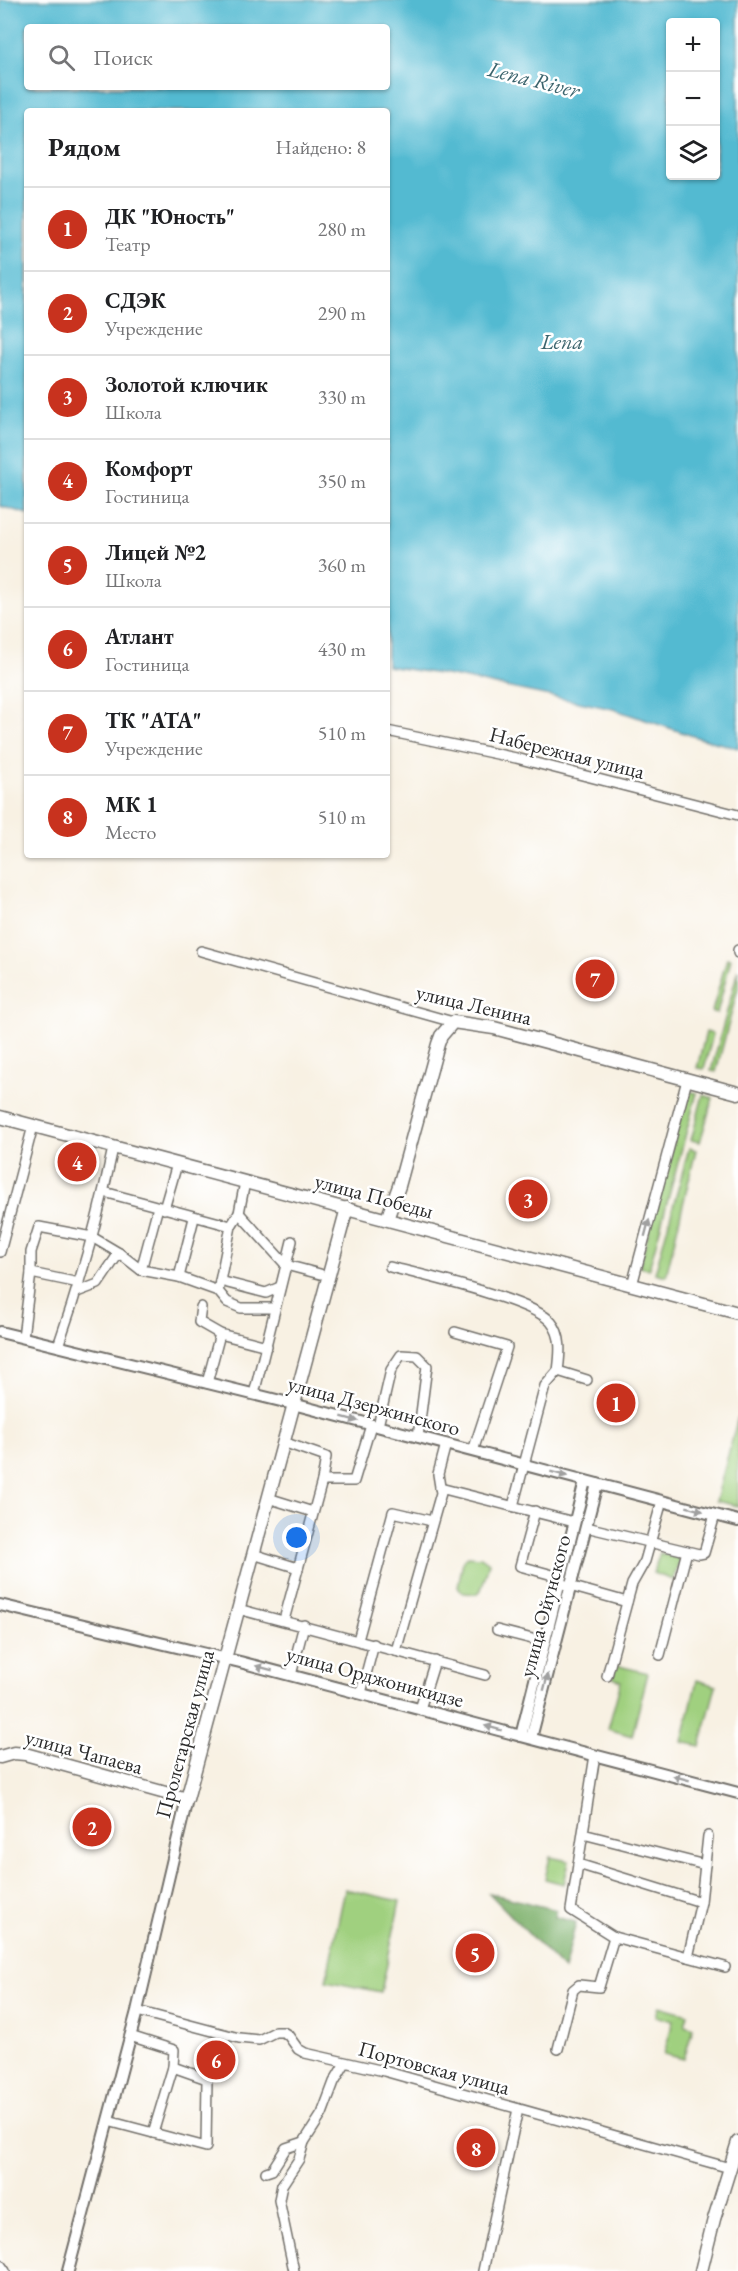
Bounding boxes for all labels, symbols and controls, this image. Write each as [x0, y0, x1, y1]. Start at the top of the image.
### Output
map controls [666, 18, 720, 180]
button: + [666, 18, 720, 72]
search box [24, 24, 390, 90]
icon: search [45, 41, 78, 74]
text: Поиск [93, 43, 153, 72]
water label: Lena River [484, 54, 584, 105]
button: − [666, 72, 720, 126]
button: layers [666, 126, 720, 180]
text: Рядом [48, 130, 121, 164]
text: Найдено: 8 [275, 134, 366, 160]
text: ДК "Юность" [105, 202, 235, 231]
text: 1 [62, 216, 73, 242]
text: 280 m [318, 216, 366, 242]
text: Театр [105, 231, 151, 257]
text: СДЭК [105, 286, 166, 315]
text: 2 [62, 300, 73, 326]
text: 290 m [318, 300, 366, 326]
text: Учреждение [105, 315, 203, 341]
water label: Lena [540, 327, 583, 356]
text: Золотой ключик [105, 370, 268, 399]
text: 3 [62, 384, 73, 410]
text: 330 m [318, 384, 366, 410]
text: Школа [105, 399, 162, 425]
text: Комфорт [105, 454, 192, 483]
text: 4 [62, 468, 73, 494]
text: 350 m [318, 468, 366, 494]
text: Гостиница [105, 483, 190, 509]
text: Лицей №2 [105, 538, 206, 567]
text: 5 [62, 552, 73, 578]
text: 360 m [318, 552, 366, 578]
text: Школа [105, 567, 162, 593]
text: Атлант [105, 622, 174, 651]
text: 6 [62, 636, 73, 662]
text: 430 m [318, 636, 366, 662]
text: Гостиница [105, 651, 190, 677]
text: ТК "АТА" [105, 706, 202, 735]
text: 7 [62, 720, 73, 746]
text: 510 m [318, 720, 366, 746]
street label: Набережная улица [487, 720, 648, 785]
text: Учреждение [105, 735, 203, 761]
text: МК 1 [105, 790, 158, 819]
text: 8 [62, 804, 73, 830]
text: 510 m [318, 804, 366, 830]
text: Место [105, 819, 156, 845]
pin: 7 [576, 956, 614, 1002]
street label: улица Ленина [414, 978, 535, 1031]
pin: 4 [58, 1140, 97, 1184]
street label: улица Победы [312, 1167, 436, 1224]
pin: 3 [508, 1176, 548, 1222]
one-way arrow [643, 1219, 652, 1237]
street label: улица Дзержинского [285, 1370, 463, 1442]
pin: 1 [596, 1380, 636, 1426]
one-way arrow [341, 1415, 359, 1424]
one-way arrow [550, 1470, 568, 1479]
one-way arrow [686, 1505, 704, 1515]
your location [282, 1523, 311, 1552]
street label: улица Ойунского [513, 1532, 577, 1680]
street label: улица Орджоникидзе [283, 1640, 467, 1713]
street label: Пролетарская улица [149, 1646, 220, 1821]
one-way arrow [255, 1663, 273, 1672]
one-way arrow [541, 1673, 551, 1691]
street label: улица Чапаева [23, 1723, 146, 1780]
one-way arrow [484, 1723, 502, 1733]
one-way arrow [672, 1773, 690, 1782]
pin: 2 [72, 1804, 112, 1850]
pin: 5 [456, 1930, 494, 1976]
street label: Портовская улица [356, 2034, 513, 2101]
pin: 6 [196, 2038, 236, 2082]
pin: 8 [456, 2126, 496, 2170]

